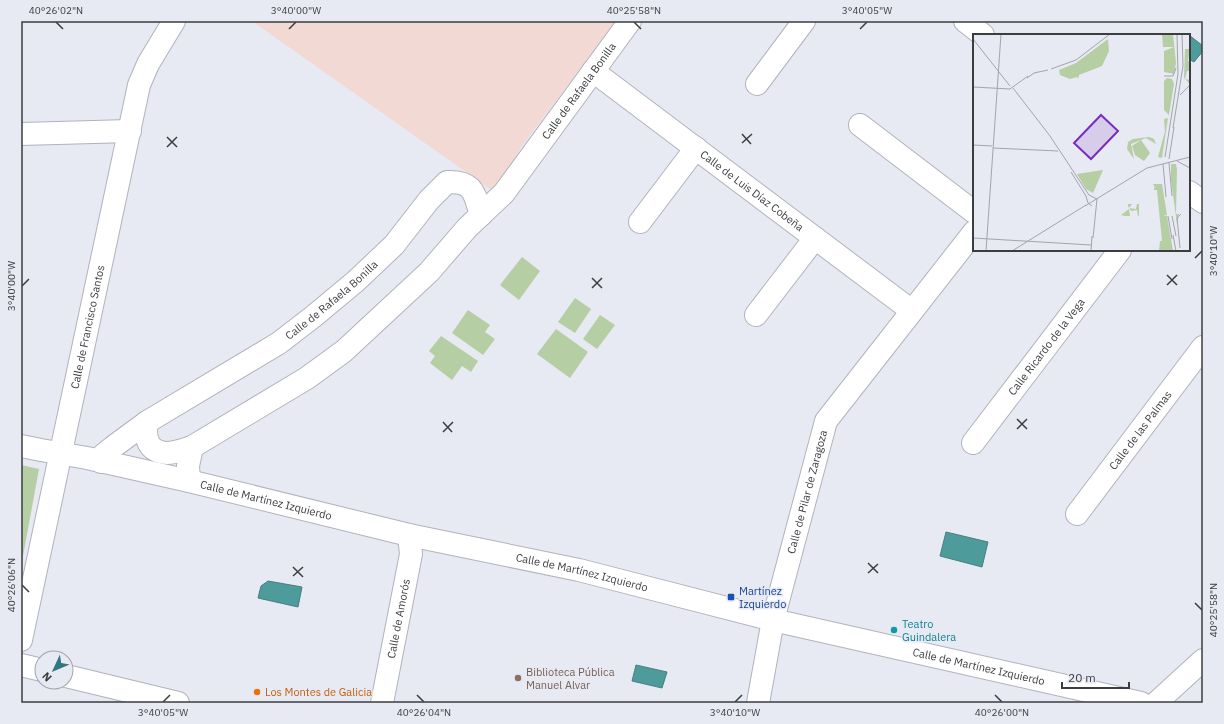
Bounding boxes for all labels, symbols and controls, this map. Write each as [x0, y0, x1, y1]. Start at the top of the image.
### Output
text: 40°26'02"N [29, 4, 83, 17]
text: 3°40'00"W [271, 4, 321, 17]
text: 40°25'58"N [607, 4, 661, 17]
text: 3°40'05"W [842, 4, 892, 17]
inset map [973, 34, 1190, 251]
street label: Calle de Rafaela Bonilla [539, 40, 619, 142]
street label: Calle de Luis Díaz Cobeña [697, 147, 807, 234]
text: 3°40'10"W [1207, 226, 1220, 276]
street label: Calle de Rafaela Bonilla [282, 257, 381, 343]
text: 3°40'00"W [5, 261, 18, 311]
street label: Calle de Francisco Santos [68, 264, 108, 390]
street label: Calle Ricardo de la Vega [1005, 295, 1088, 398]
street label: Calle de las Palmas [1106, 388, 1175, 473]
street label: Calle de Pilar de Zaragoza [784, 428, 830, 555]
street label: Calle de Martínez Izquierdo [199, 477, 333, 523]
street label: Calle de Martínez Izquierdo [515, 550, 649, 594]
text: 40°26'06"N [5, 558, 18, 612]
street label: Calle de Amorós [384, 578, 413, 660]
text: 40°25'58"N [1207, 583, 1220, 637]
place label: Martínez Izquierdo [739, 584, 786, 611]
marker: Martínez Izquierdo [726, 592, 736, 602]
place label: Teatro Guindalera [902, 617, 956, 644]
marker: Teatro Guindalera [889, 625, 899, 635]
street label: Calle de Martínez Izquierdo [911, 645, 1046, 688]
north arrow [34, 650, 74, 690]
scale bar [1062, 664, 1129, 690]
place label: Biblioteca Pública Manuel Alvar [526, 665, 615, 692]
text: N [39, 669, 55, 685]
text: 20 m [1068, 670, 1096, 685]
marker: Biblioteca Pública Manuel Alvar [513, 673, 523, 683]
place label: Los Montes de Galicia [265, 685, 372, 699]
marker: Los Montes de Galicia [252, 687, 262, 697]
text: 3°40'05"W [138, 706, 188, 719]
text: 40°26'04"N [397, 706, 451, 719]
text: 3°40'10"W [710, 706, 760, 719]
text: 40°26'00"N [975, 706, 1029, 719]

